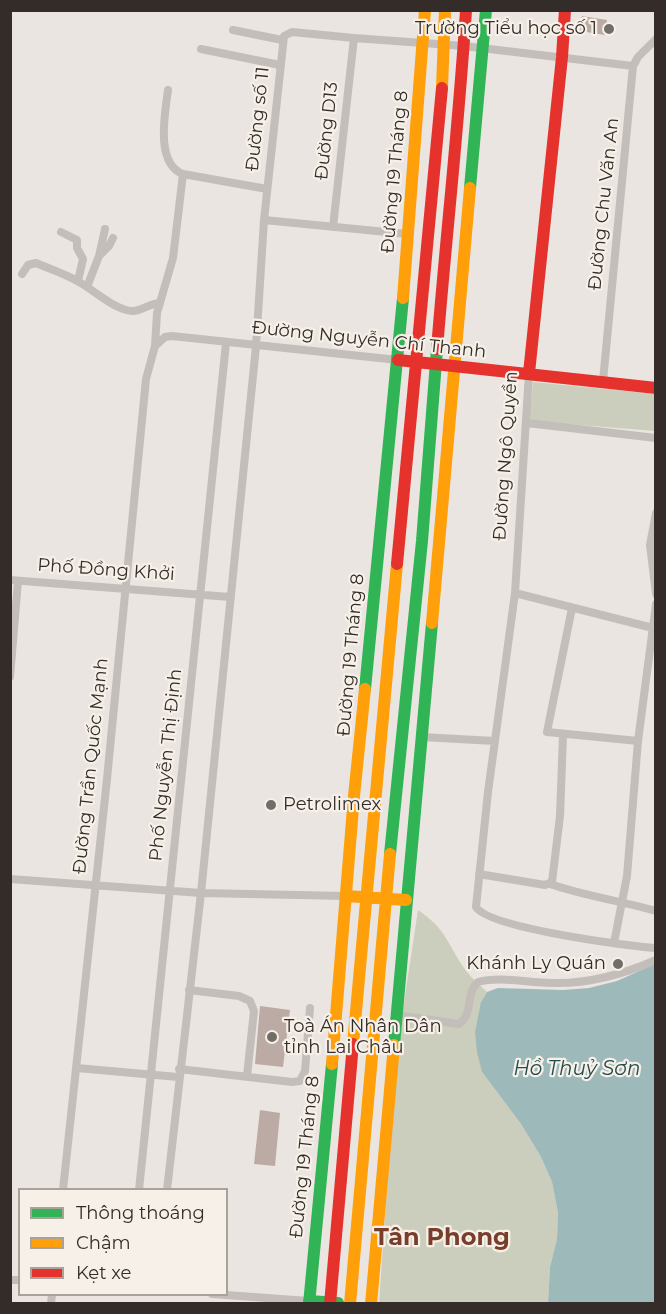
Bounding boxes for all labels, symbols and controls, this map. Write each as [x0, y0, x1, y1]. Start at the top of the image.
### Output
place label: Trường Tiểu học số 1 [415, 18, 597, 40]
marker: Trường Tiểu học số 1 [602, 22, 616, 36]
street label: Đường số 11 [242, 66, 274, 172]
street label: Đường D13 [311, 81, 343, 181]
street label: Đường 19 Tháng 8 [377, 90, 413, 254]
street label: Đường Chu Văn An [584, 117, 624, 291]
street label: Đường Nguyễn Chí Thanh [251, 317, 487, 363]
street label: Đường Ngô Quyền [489, 370, 523, 542]
street label: Phố Đồng Khởi [37, 554, 175, 586]
street label: Đường 19 Tháng 8 [333, 573, 369, 737]
street label: Đường Trần Quốc Mạnh [69, 657, 113, 875]
street label: Phố Nguyễn Thị Định [145, 668, 187, 862]
place label: Petrolimex [283, 794, 381, 816]
marker: Petrolimex [264, 798, 278, 812]
place label: Khánh Ly Quán [466, 953, 606, 975]
marker: Khánh Ly Quán [611, 957, 625, 971]
place label: Toà Án Nhân Dân tỉnh Lai Châu [284, 1016, 442, 1058]
marker: Toà Án Nhân Dân tỉnh Lai Châu [265, 1030, 279, 1044]
water label: Hồ Thuỷ Sơn [514, 1057, 640, 1081]
street label: Đường 19 Tháng 8 [286, 1075, 324, 1239]
legend [18, 1188, 228, 1296]
text: Thông thoáng [76, 1202, 205, 1224]
district label: Tân Phong [374, 1224, 510, 1252]
text: Chậm [76, 1232, 131, 1254]
text: Kẹt xe [76, 1262, 131, 1284]

